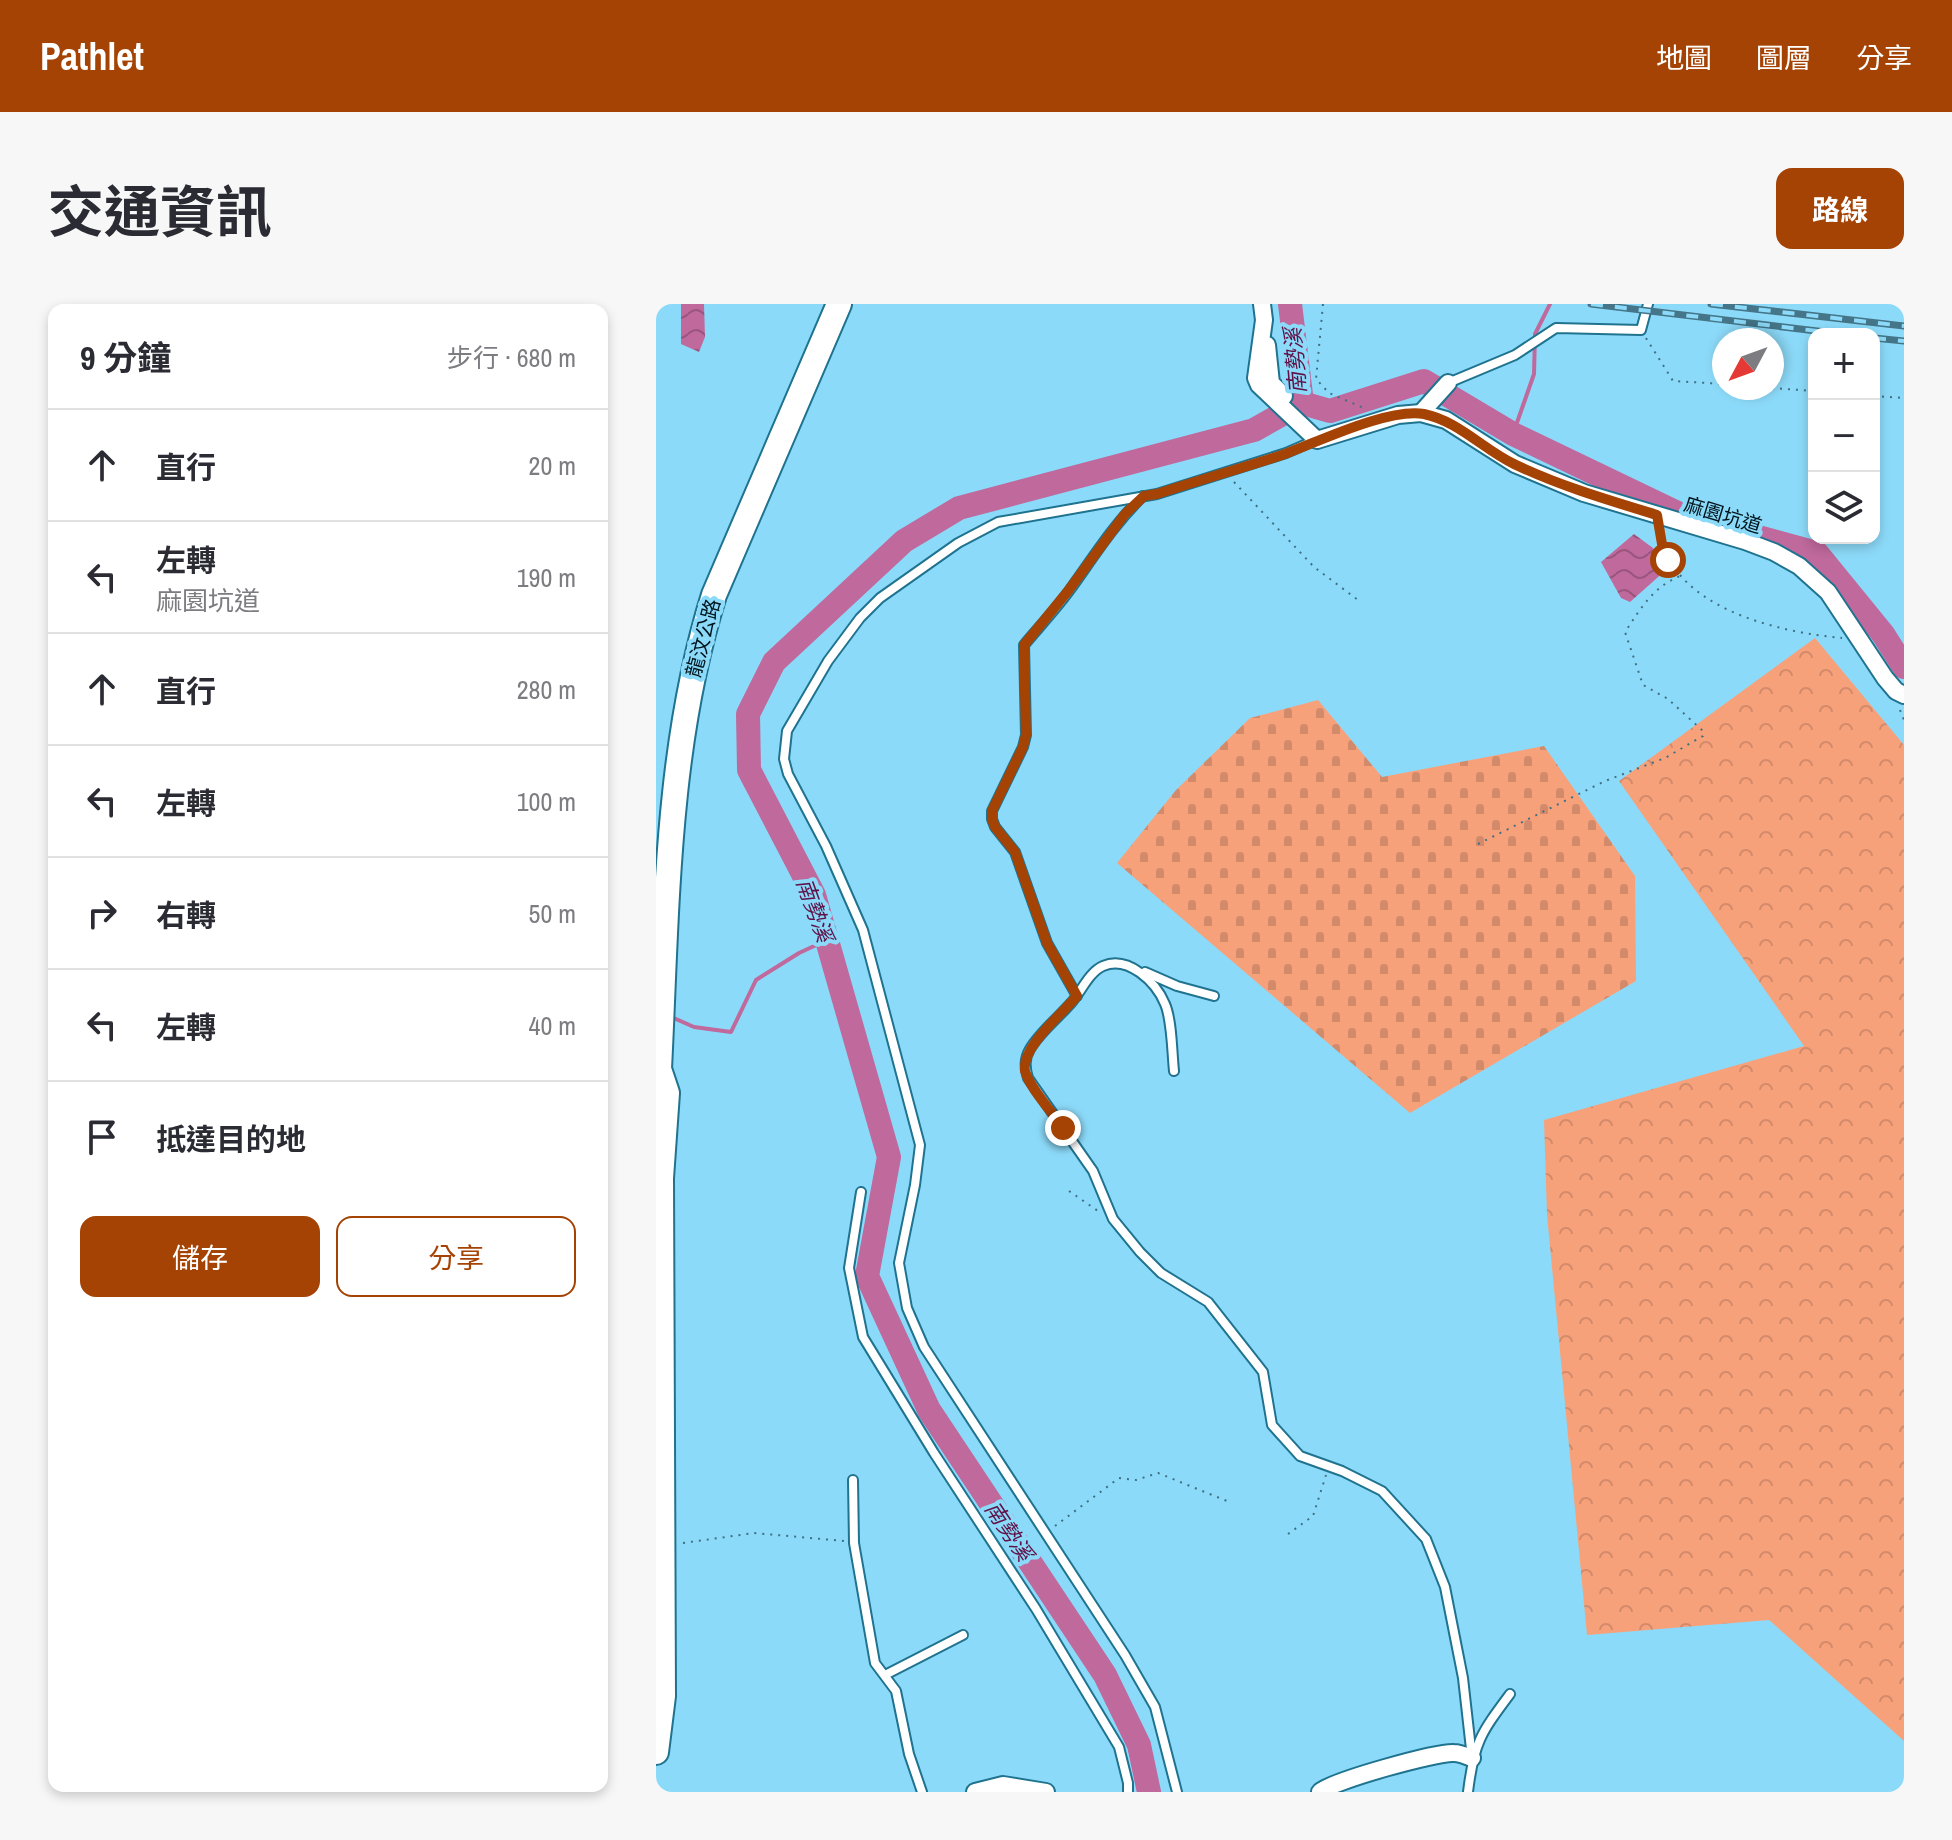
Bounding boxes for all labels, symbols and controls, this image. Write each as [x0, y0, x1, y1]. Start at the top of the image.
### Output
text: Pathlet [40, 31, 144, 82]
text: 地圖 [1656, 39, 1712, 77]
text: 圖層 [1756, 39, 1812, 77]
text: 分享 [1856, 39, 1912, 77]
button: 路線 [1776, 168, 1904, 249]
text: 交通資訊 [48, 174, 272, 249]
water label: 南勢溪 [1277, 324, 1313, 395]
north arrow [1712, 328, 1784, 400]
map controls [1808, 328, 1880, 544]
button: + [1808, 328, 1880, 400]
text: 9 分鐘 [80, 335, 171, 381]
text: 步行 · 680 m [447, 340, 576, 375]
button: − [1808, 400, 1880, 472]
icon: ahead [80, 443, 124, 487]
text: 直行 [156, 447, 216, 487]
text: 20 m [529, 448, 576, 483]
button: layers [1808, 472, 1880, 544]
street label: 麻園坑道 [1681, 490, 1765, 539]
text: 左轉 [156, 540, 216, 580]
route start [1650, 542, 1686, 578]
icon: left [80, 555, 124, 599]
text: 190 m [517, 560, 576, 595]
text: 麻園坑道 [156, 583, 260, 618]
street label: 龍汶公路 [679, 596, 726, 680]
icon: ahead [80, 667, 124, 711]
text: 直行 [156, 671, 216, 711]
text: 280 m [517, 672, 576, 707]
icon: left [80, 779, 124, 823]
text: 左轉 [156, 783, 216, 823]
text: 100 m [517, 784, 576, 819]
water label: 南勢溪 [790, 874, 841, 949]
icon: right [80, 891, 124, 935]
text: 右轉 [156, 895, 216, 935]
text: 50 m [529, 896, 576, 931]
icon: left [80, 1003, 124, 1047]
text: 左轉 [156, 1007, 216, 1047]
text: 40 m [529, 1008, 576, 1043]
route end [1045, 1110, 1081, 1146]
icon: arrive [80, 1115, 124, 1159]
text: 抵達目的地 [156, 1119, 306, 1159]
button: 儲存 [80, 1216, 320, 1297]
button: 分享 [336, 1216, 576, 1297]
water label: 南勢溪 [978, 1495, 1042, 1569]

